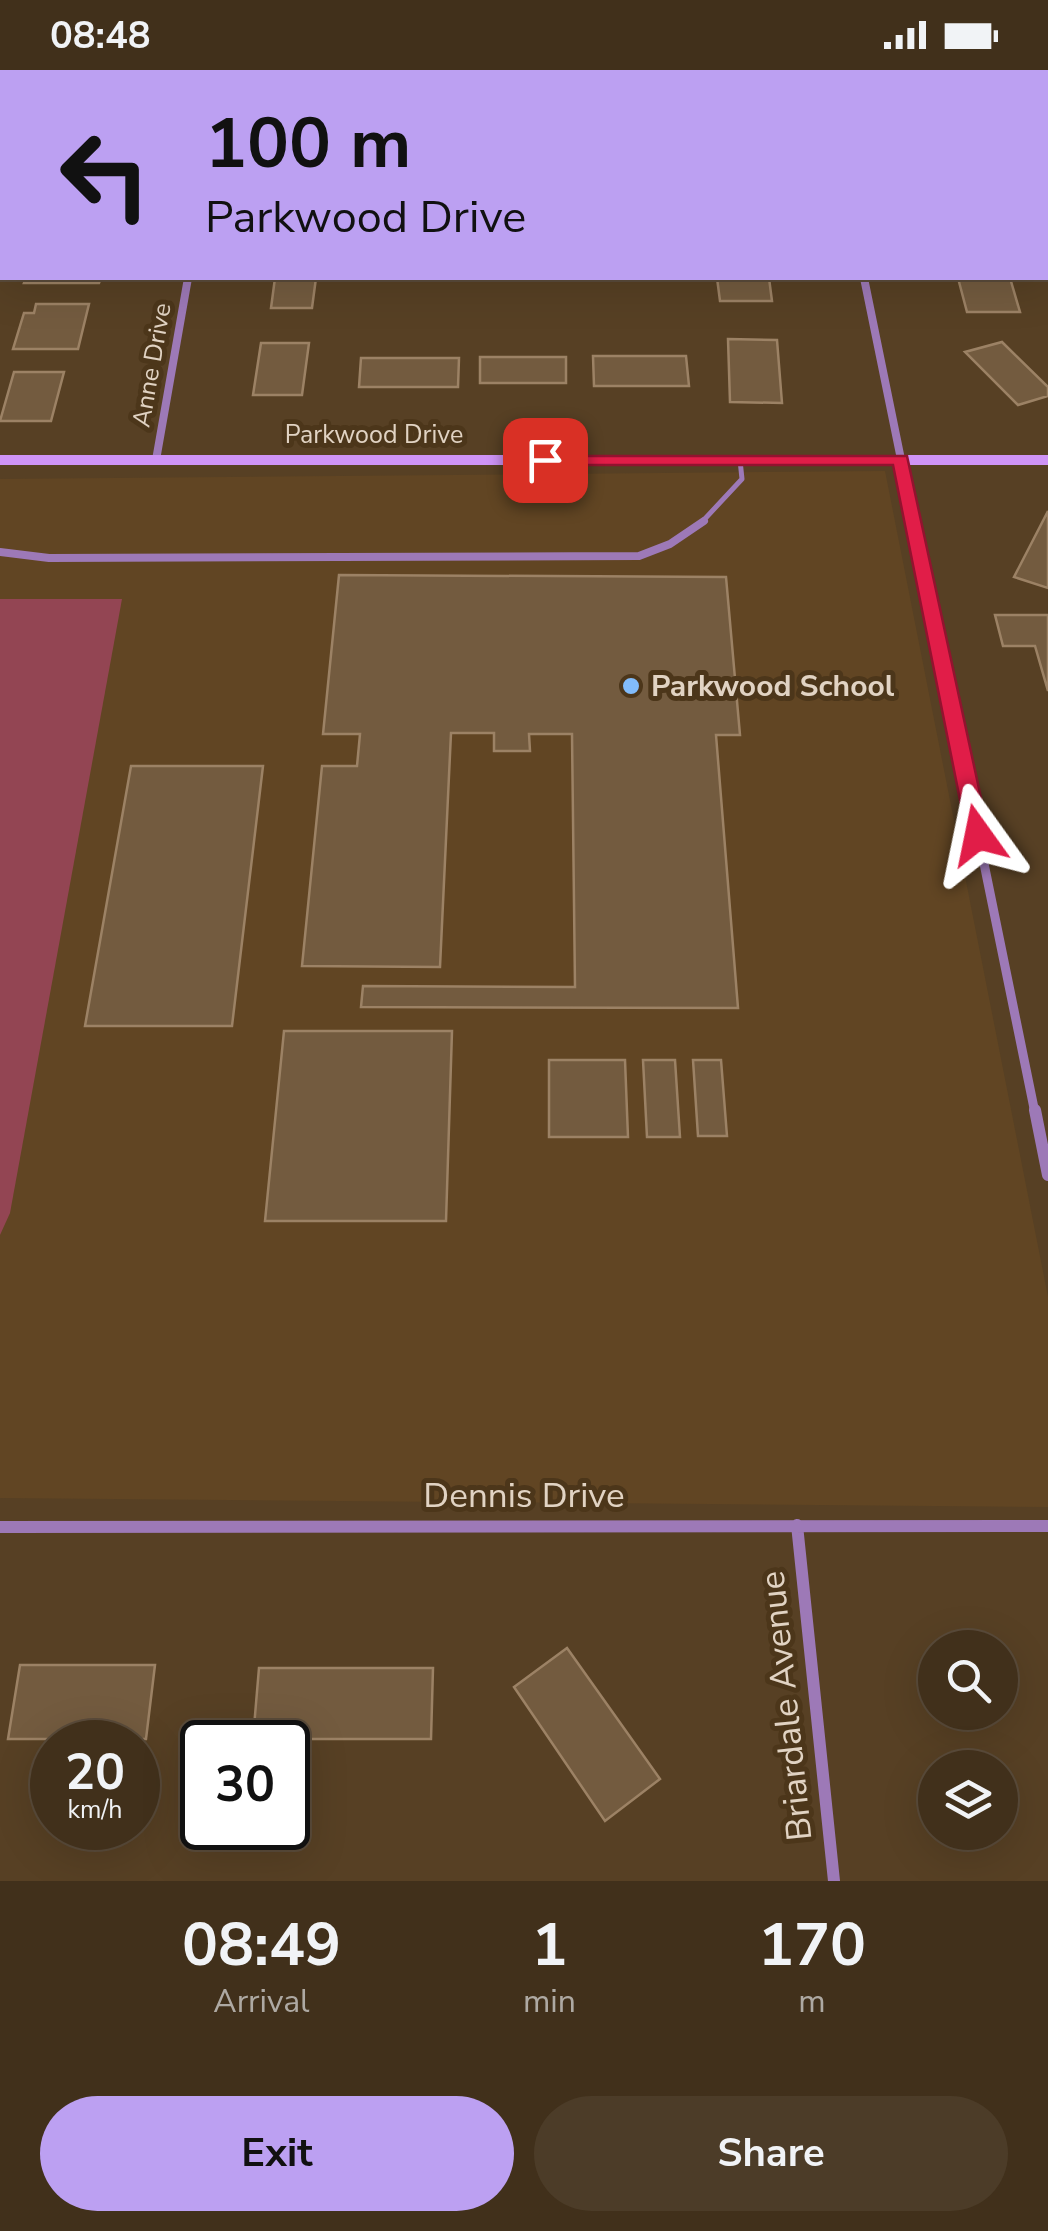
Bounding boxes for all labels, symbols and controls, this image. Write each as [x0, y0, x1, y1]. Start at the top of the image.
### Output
text: 08:48 [50, 10, 151, 61]
text: 100 m [205, 96, 411, 192]
icon: left [40, 110, 170, 240]
text: Parkwood Drive [205, 187, 526, 248]
street label: Anne Drive [124, 300, 180, 430]
street label: Parkwood Drive [285, 418, 463, 452]
pin [503, 418, 588, 503]
icon: arrive [518, 433, 573, 488]
place label: Parkwood School [651, 666, 895, 707]
marker: Parkwood School [620, 675, 642, 697]
position arrow [926, 783, 1030, 887]
street label: Dennis Drive [423, 1472, 625, 1519]
street label: Briardale Avenue [748, 1569, 824, 1843]
map controls [918, 1630, 1018, 1850]
button: search [918, 1630, 1018, 1730]
speed limit sign: 30 [180, 1720, 310, 1850]
text: 20 [65, 1738, 125, 1807]
button: layers [918, 1750, 1018, 1850]
text: km/h [67, 1793, 123, 1827]
text: 08:49 [182, 1904, 341, 1986]
text: 1 [531, 1904, 567, 1986]
text: 170 [758, 1904, 866, 1986]
text: Arrival [213, 1980, 310, 2023]
text: min [523, 1980, 576, 2023]
text: m [798, 1980, 826, 2023]
button: Exit [40, 2096, 514, 2211]
button: Share [534, 2096, 1008, 2211]

